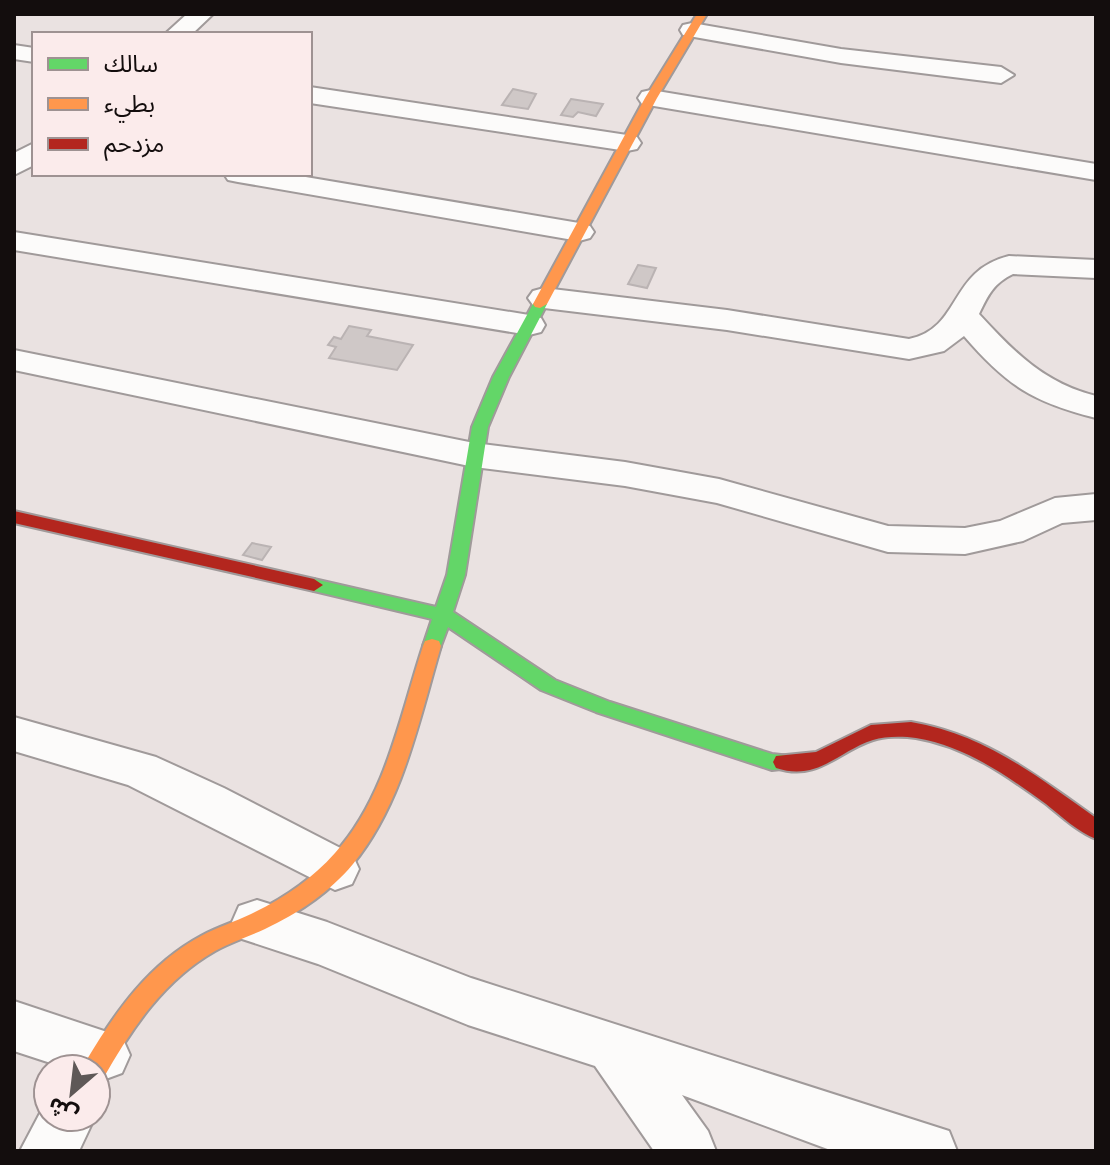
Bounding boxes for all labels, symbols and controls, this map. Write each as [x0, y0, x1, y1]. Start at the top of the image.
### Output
legend [32, 32, 312, 176]
text: سالك [104, 47, 158, 83]
text: بطيء [104, 87, 155, 123]
text: مزدحم [104, 127, 164, 163]
north arrow [32, 1053, 112, 1133]
text: ش [42, 1088, 84, 1131]

